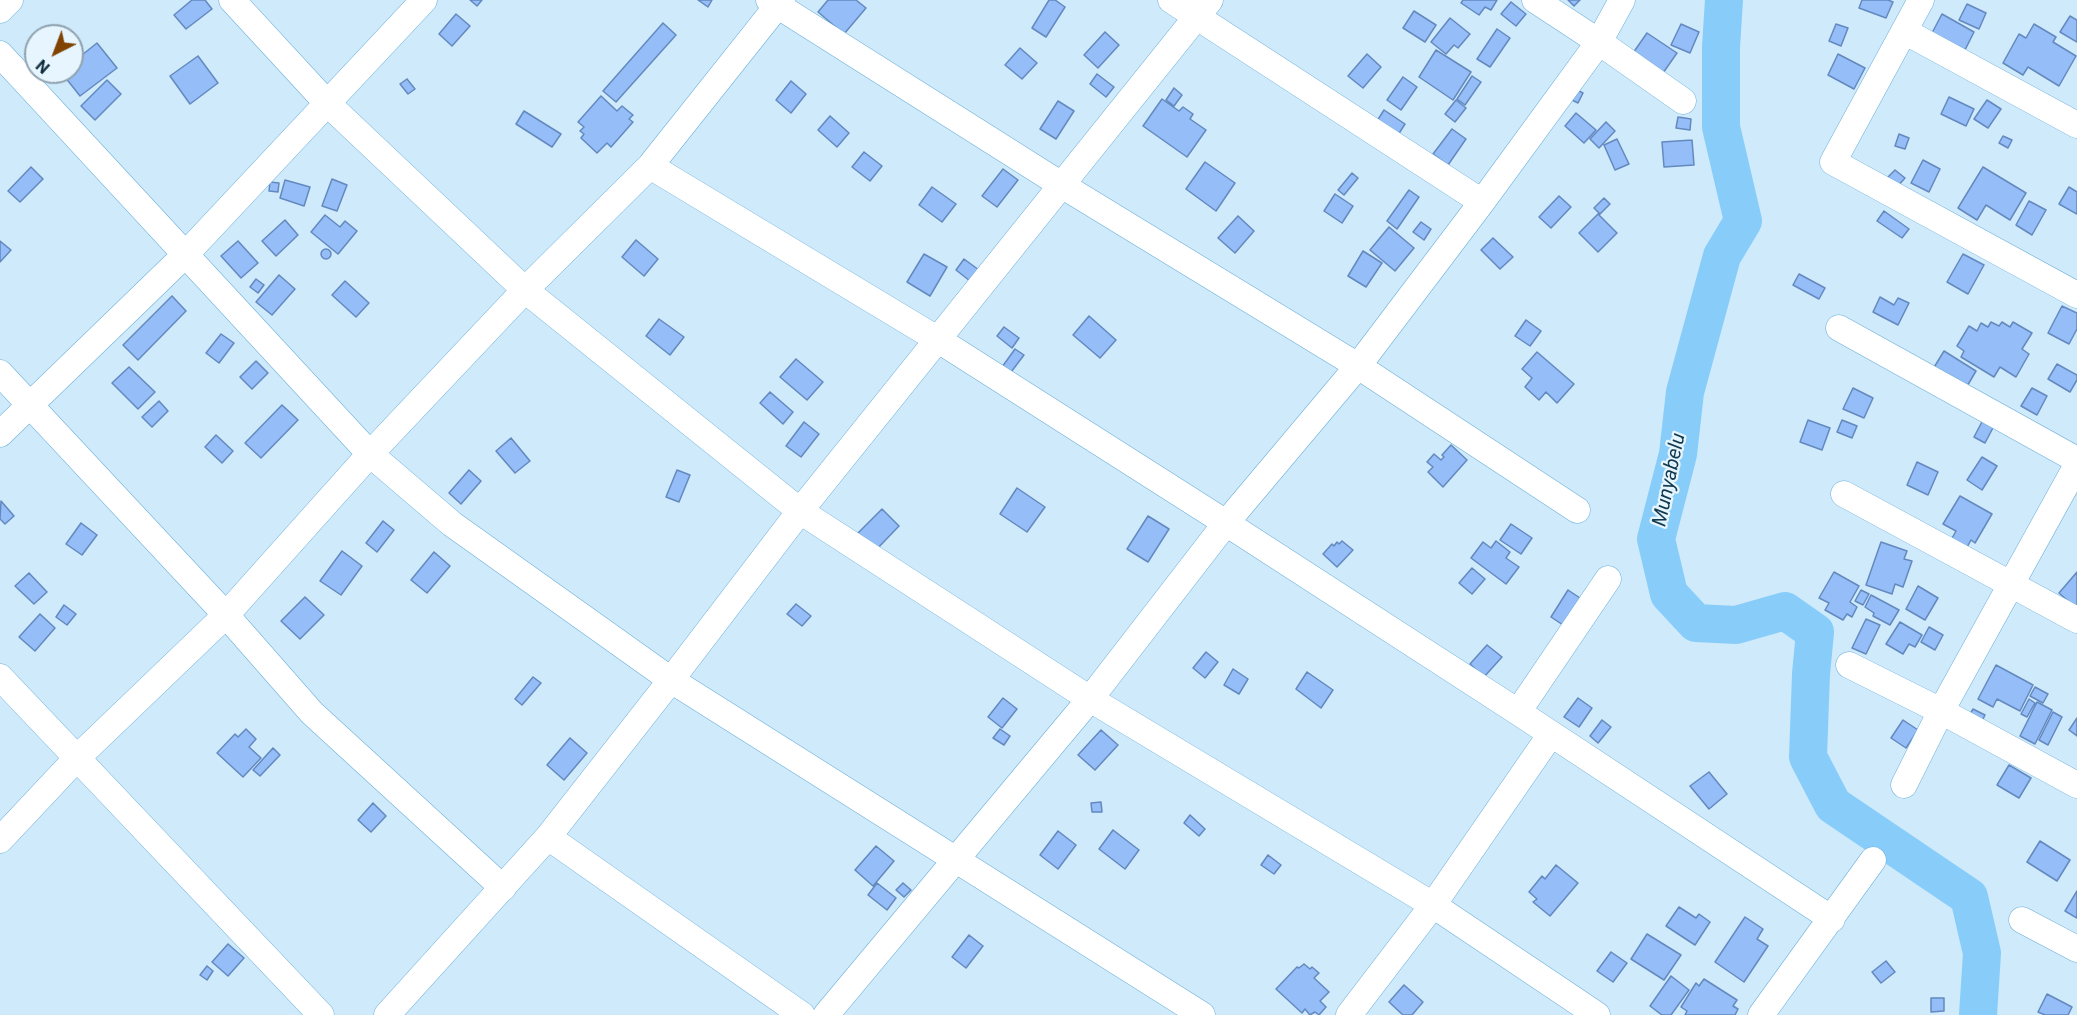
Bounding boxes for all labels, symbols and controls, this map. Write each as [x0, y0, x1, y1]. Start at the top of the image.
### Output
north arrow [24, 24, 84, 84]
text: N [32, 55, 54, 77]
water label: Munyabelu [1648, 431, 1692, 529]

